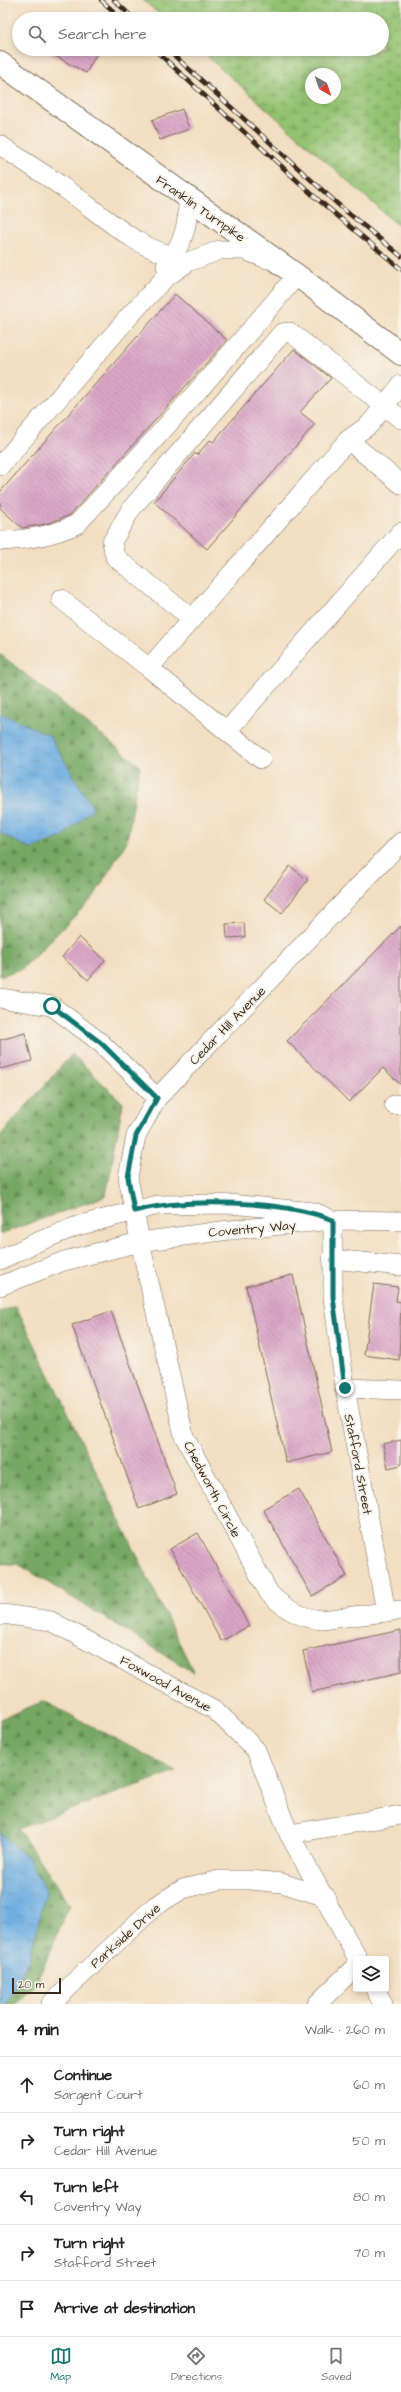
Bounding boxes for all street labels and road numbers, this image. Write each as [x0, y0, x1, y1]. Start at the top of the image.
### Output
street label: Franklin Turnpike [152, 171, 249, 246]
street label: Cedar Hill Avenue [185, 982, 270, 1069]
street label: Coventry Way [208, 1216, 297, 1243]
street label: Stafford Street [339, 1412, 377, 1517]
street label: Chedworth Circle [179, 1438, 245, 1541]
street label: Foxwood Avenue [117, 1651, 214, 1716]
street label: Parkside Drive [87, 1899, 165, 1972]

